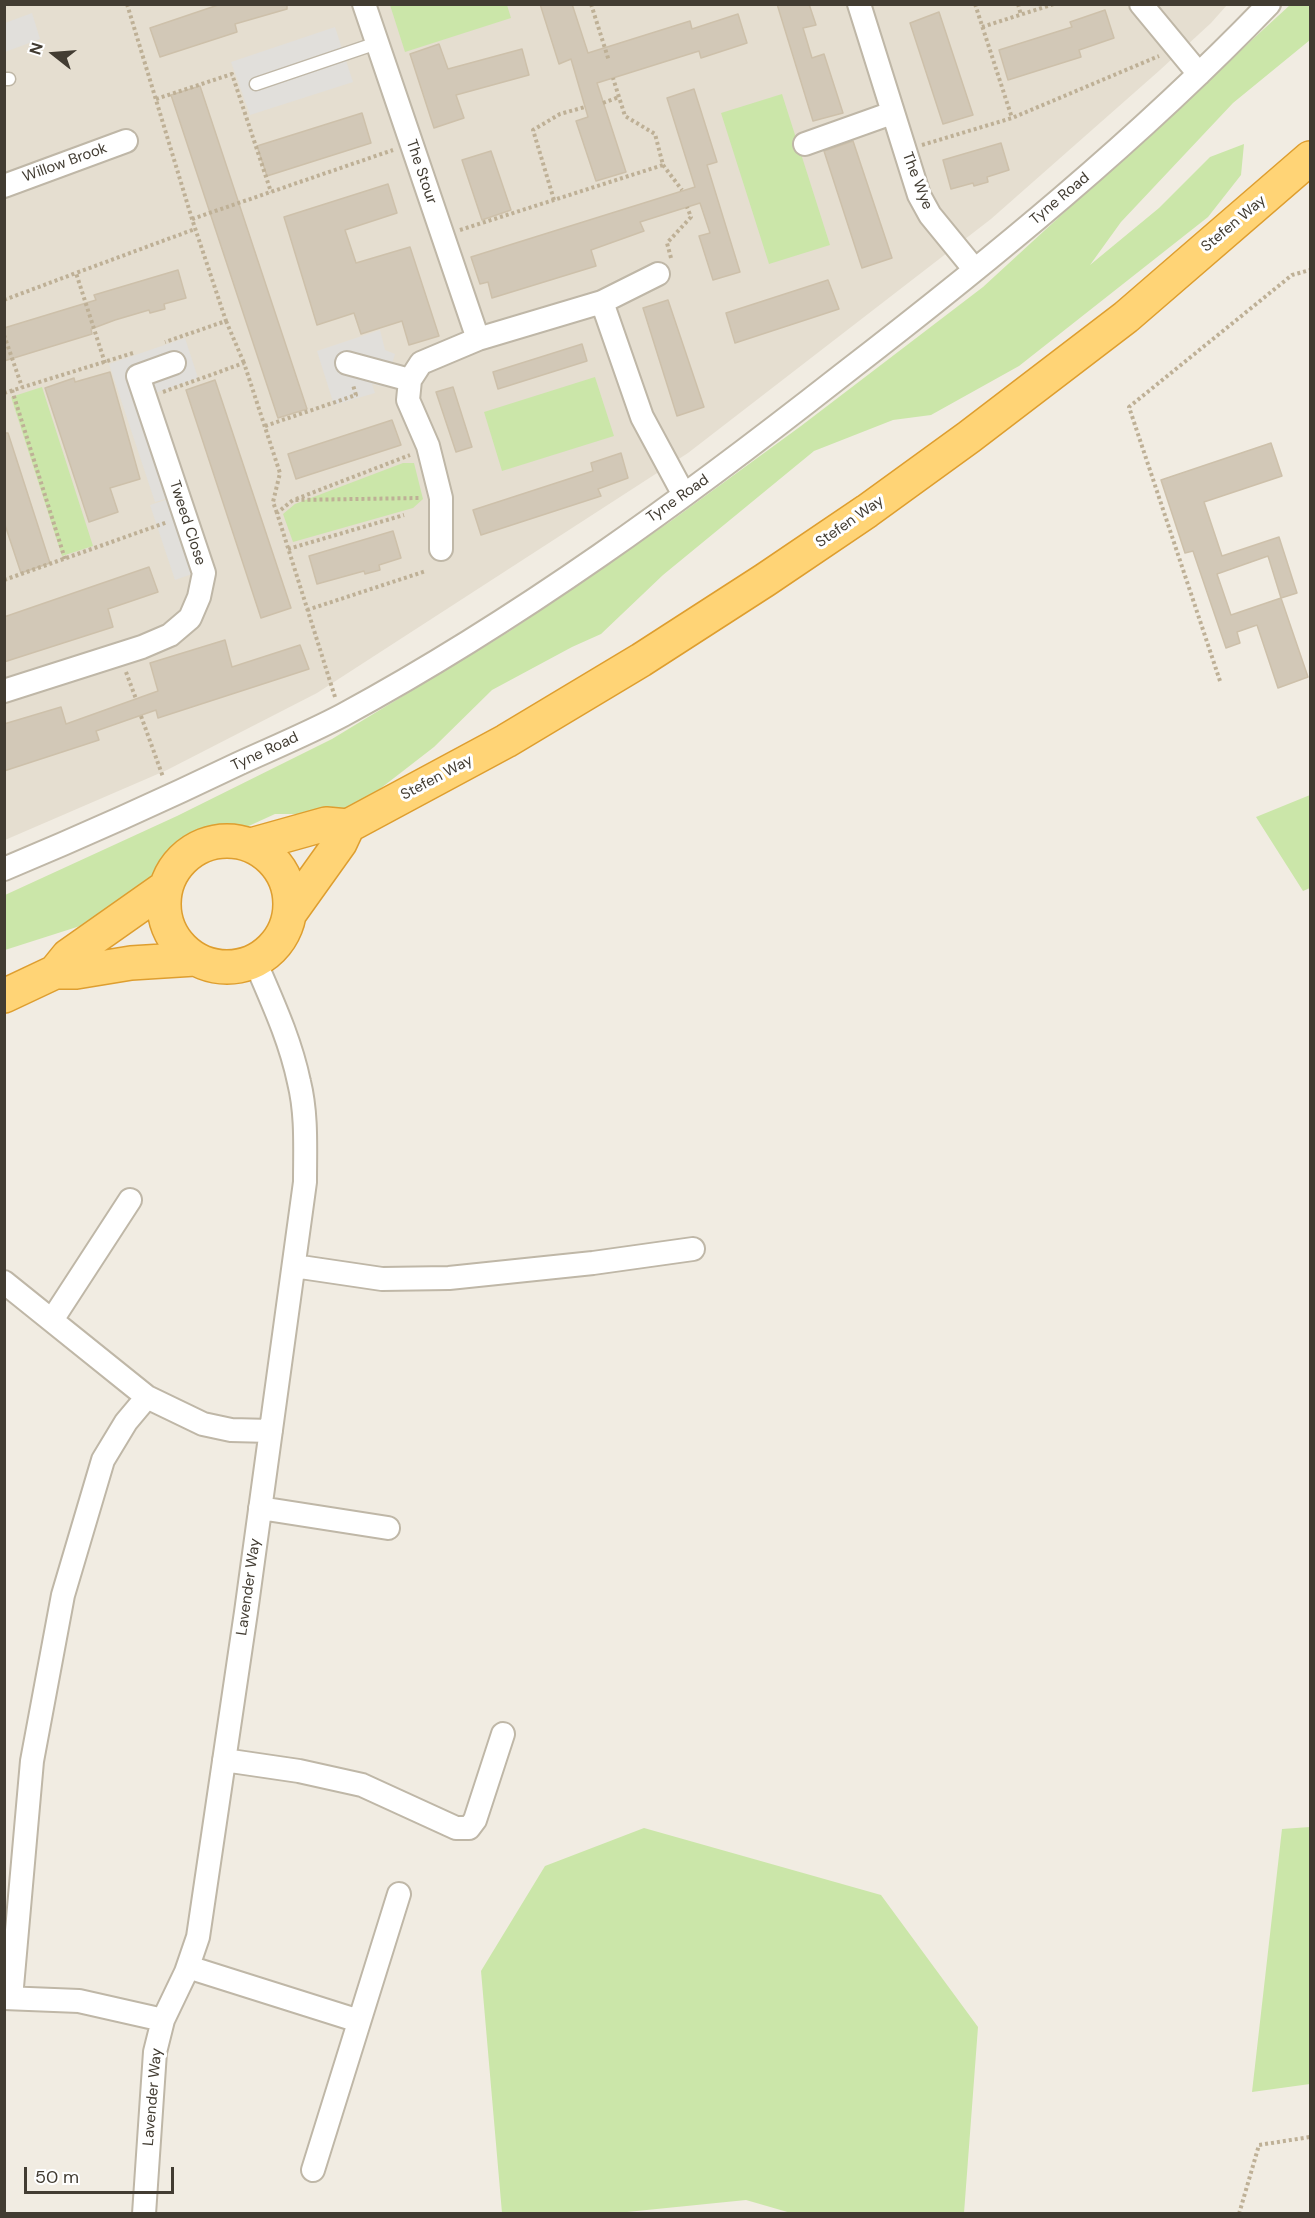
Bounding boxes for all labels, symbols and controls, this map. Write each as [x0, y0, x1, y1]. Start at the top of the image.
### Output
north arrow [24, 24, 84, 84]
text: N [25, 40, 48, 57]
street label: The Stour [402, 137, 440, 207]
street label: Willow Brook [20, 139, 110, 187]
street label: The Wye [898, 150, 936, 212]
street label: Tyne Road [1027, 169, 1093, 229]
street label: Stefen Way [1198, 192, 1270, 256]
street label: Tyne Road [643, 471, 713, 527]
street label: Tweed Close [165, 478, 209, 568]
street label: Stefen Way [813, 492, 887, 552]
street label: Tyne Road [229, 729, 301, 775]
street label: Stefen Way [398, 752, 476, 804]
street label: Lavender Way [233, 1537, 265, 1637]
street label: Lavender Way [140, 2047, 166, 2147]
scale bar [27, 2155, 177, 2193]
text: 50 m [35, 2165, 79, 2189]

